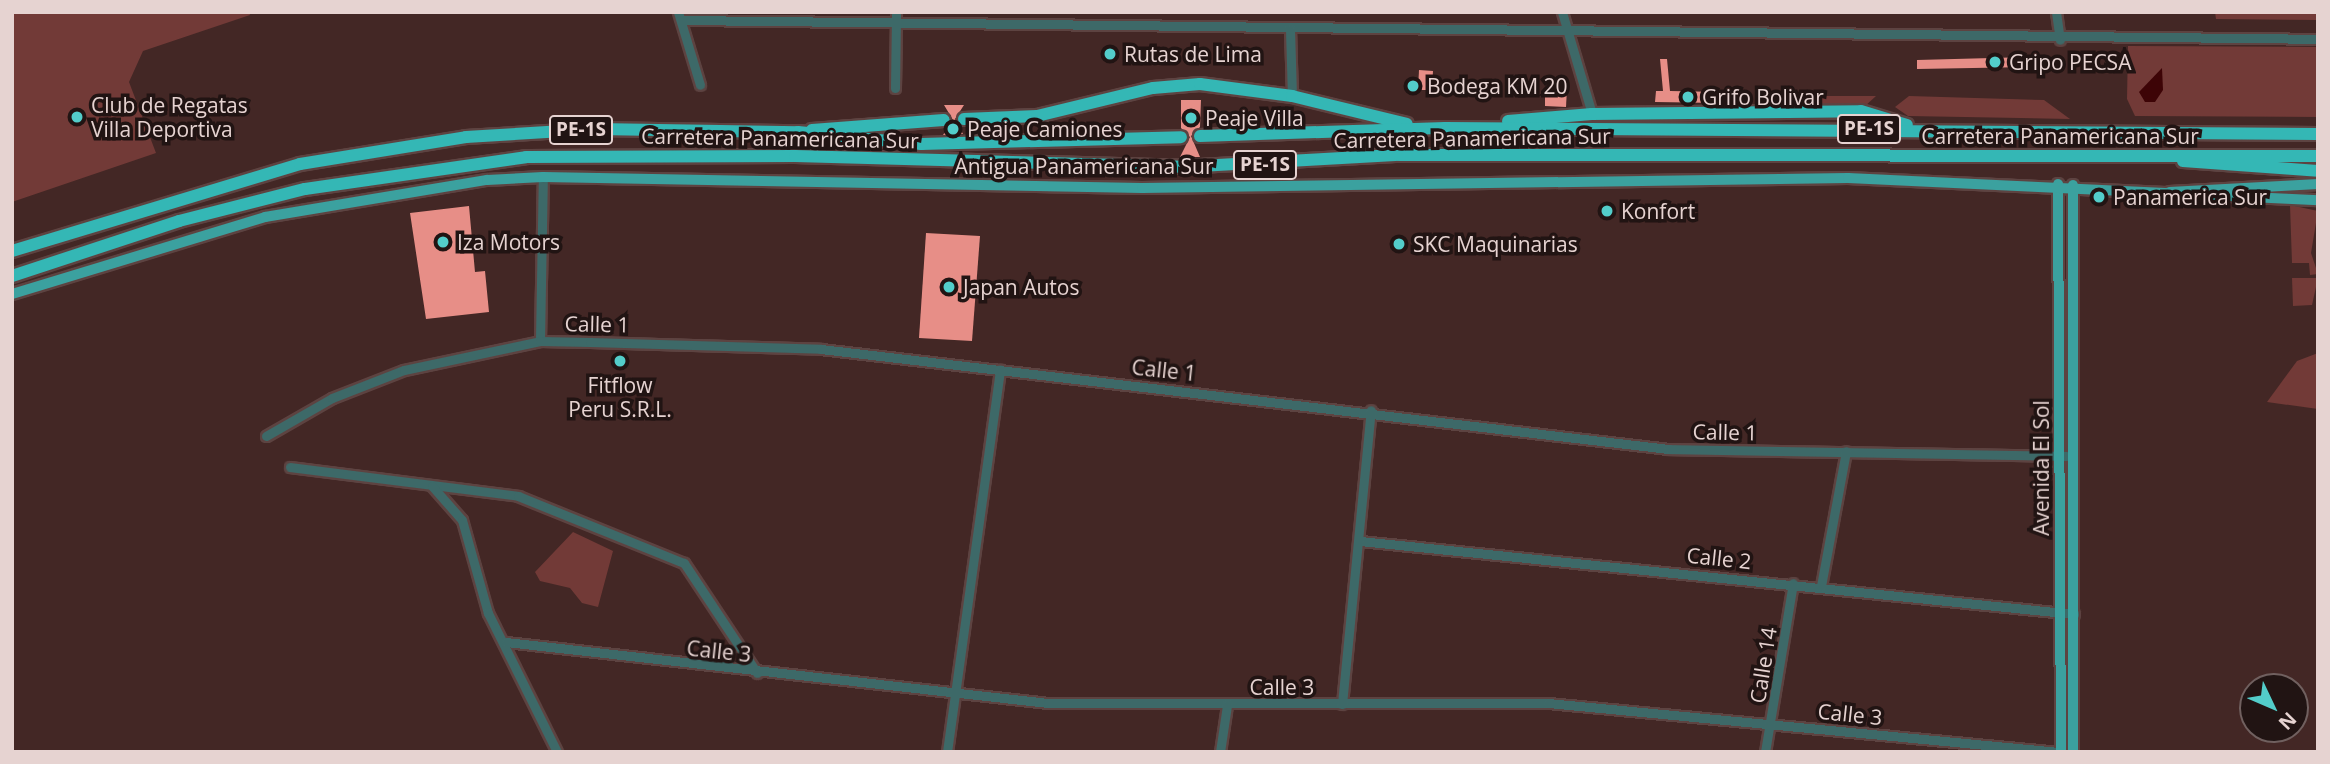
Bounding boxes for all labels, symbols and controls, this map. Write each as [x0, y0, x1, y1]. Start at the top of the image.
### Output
place label: Rutas de Lima [1124, 41, 1262, 67]
marker: Rutas de Lima [1102, 46, 1118, 62]
place label: Gripo PECSA [2009, 49, 2131, 75]
marker: Gripo PECSA [1987, 54, 2003, 70]
place label: Bodega KM 20 [1427, 73, 1568, 99]
marker: Bodega KM 20 [1405, 78, 1421, 94]
place label: Grifo Bolivar [1702, 84, 1824, 110]
marker: Grifo Bolivar [1680, 89, 1696, 105]
place label: Club de Regatas Villa Deportiva [91, 92, 248, 142]
place label: Peaje Villa [1205, 105, 1304, 131]
marker: Club de Regatas Villa Deportiva [69, 109, 85, 125]
marker: Peaje Villa [1183, 110, 1199, 126]
road number: PE-1S [1836, 113, 1902, 144]
road number: PE-1S [548, 114, 614, 146]
place label: Peaje Camiones [967, 116, 1123, 142]
marker: Peaje Camiones [945, 121, 961, 137]
street label: Carretera Panamericana Sur [641, 123, 919, 153]
street label: Carretera Panamericana Sur [1333, 123, 1611, 153]
street label: Carretera Panamericana Sur [1921, 123, 2199, 149]
road number: PE-1S [1232, 150, 1298, 181]
street label: Antigua Panamericana Sur [954, 153, 1214, 179]
place label: Panamerica Sur [2113, 184, 2267, 210]
marker: Panamerica Sur [2091, 189, 2107, 205]
place label: Konfort [1621, 198, 1695, 224]
marker: Konfort [1599, 203, 1615, 219]
place label: Iza Motors [457, 229, 560, 255]
place label: SKC Maquinarias [1413, 231, 1578, 257]
marker: Iza Motors [435, 234, 451, 250]
marker: SKC Maquinarias [1391, 236, 1407, 252]
place label: Japan Autos [963, 274, 1079, 300]
marker: Japan Autos [941, 279, 957, 295]
street label: Calle 1 [564, 311, 630, 337]
marker: Fitflow Peru S.R.L. [612, 353, 628, 369]
street label: Calle 1 [1130, 354, 1198, 386]
place label: Fitflow Peru S.R.L. [568, 372, 672, 422]
street label: Avenida El Sol [2028, 400, 2054, 536]
street label: Calle 1 [1692, 419, 1758, 445]
street label: Calle 2 [1685, 542, 1753, 574]
street label: Calle 14 [1745, 625, 1781, 705]
street label: Calle 3 [685, 635, 753, 667]
north arrow [2239, 673, 2309, 743]
street label: Calle 3 [1250, 674, 1314, 700]
street label: Calle 3 [1816, 698, 1884, 730]
text: N [2273, 707, 2302, 736]

